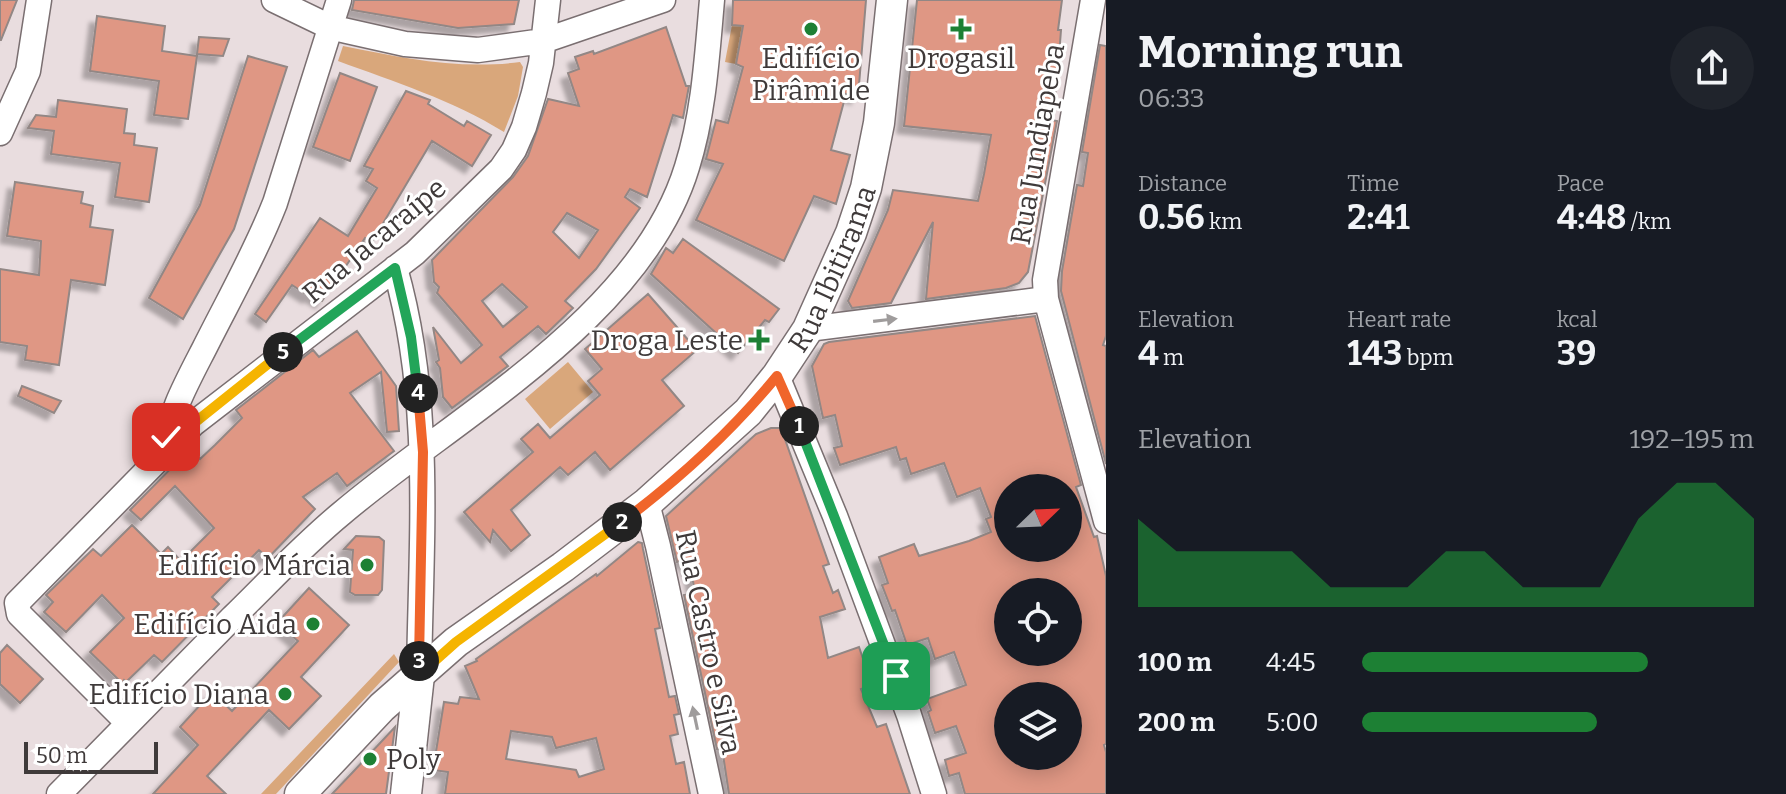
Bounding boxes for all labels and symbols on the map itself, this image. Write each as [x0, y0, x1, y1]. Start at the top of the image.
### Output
marker: Edifício Pirâmide [802, 20, 820, 38]
marker: Drogasil [952, 20, 970, 38]
street label: Rua Jundiapeba [1004, 41, 1071, 247]
place label: Edifício Pirâmide [752, 42, 870, 107]
place label: Drogasil [907, 42, 1015, 75]
street label: Rua Jacaraípe [296, 171, 453, 310]
street label: Rua Ibitirama [782, 181, 883, 358]
one-way arrow [873, 313, 898, 326]
place label: Droga Leste [590, 324, 743, 357]
marker: Droga Leste [750, 331, 768, 349]
pin: 5 [263, 332, 303, 372]
pin: 4 [398, 373, 438, 413]
pin [132, 403, 200, 471]
pin: 1 [779, 406, 819, 446]
north arrow [994, 474, 1082, 562]
pin: 2 [602, 502, 642, 542]
street label: Rua Castro e Silva [669, 527, 748, 757]
place label: Edifício Márcia [158, 549, 351, 582]
marker: Edifício Márcia [358, 556, 376, 574]
place label: Edifício Aida [133, 608, 297, 641]
marker: Edifício Aida [304, 615, 322, 633]
pin: 3 [399, 641, 439, 681]
pin [862, 642, 930, 710]
place label: Edifício Diana [89, 678, 269, 711]
marker: Edifício Diana [276, 685, 294, 703]
one-way arrow [688, 705, 701, 730]
scale bar [24, 738, 158, 774]
place label: Poly [386, 743, 441, 776]
marker: Poly [361, 750, 379, 768]

